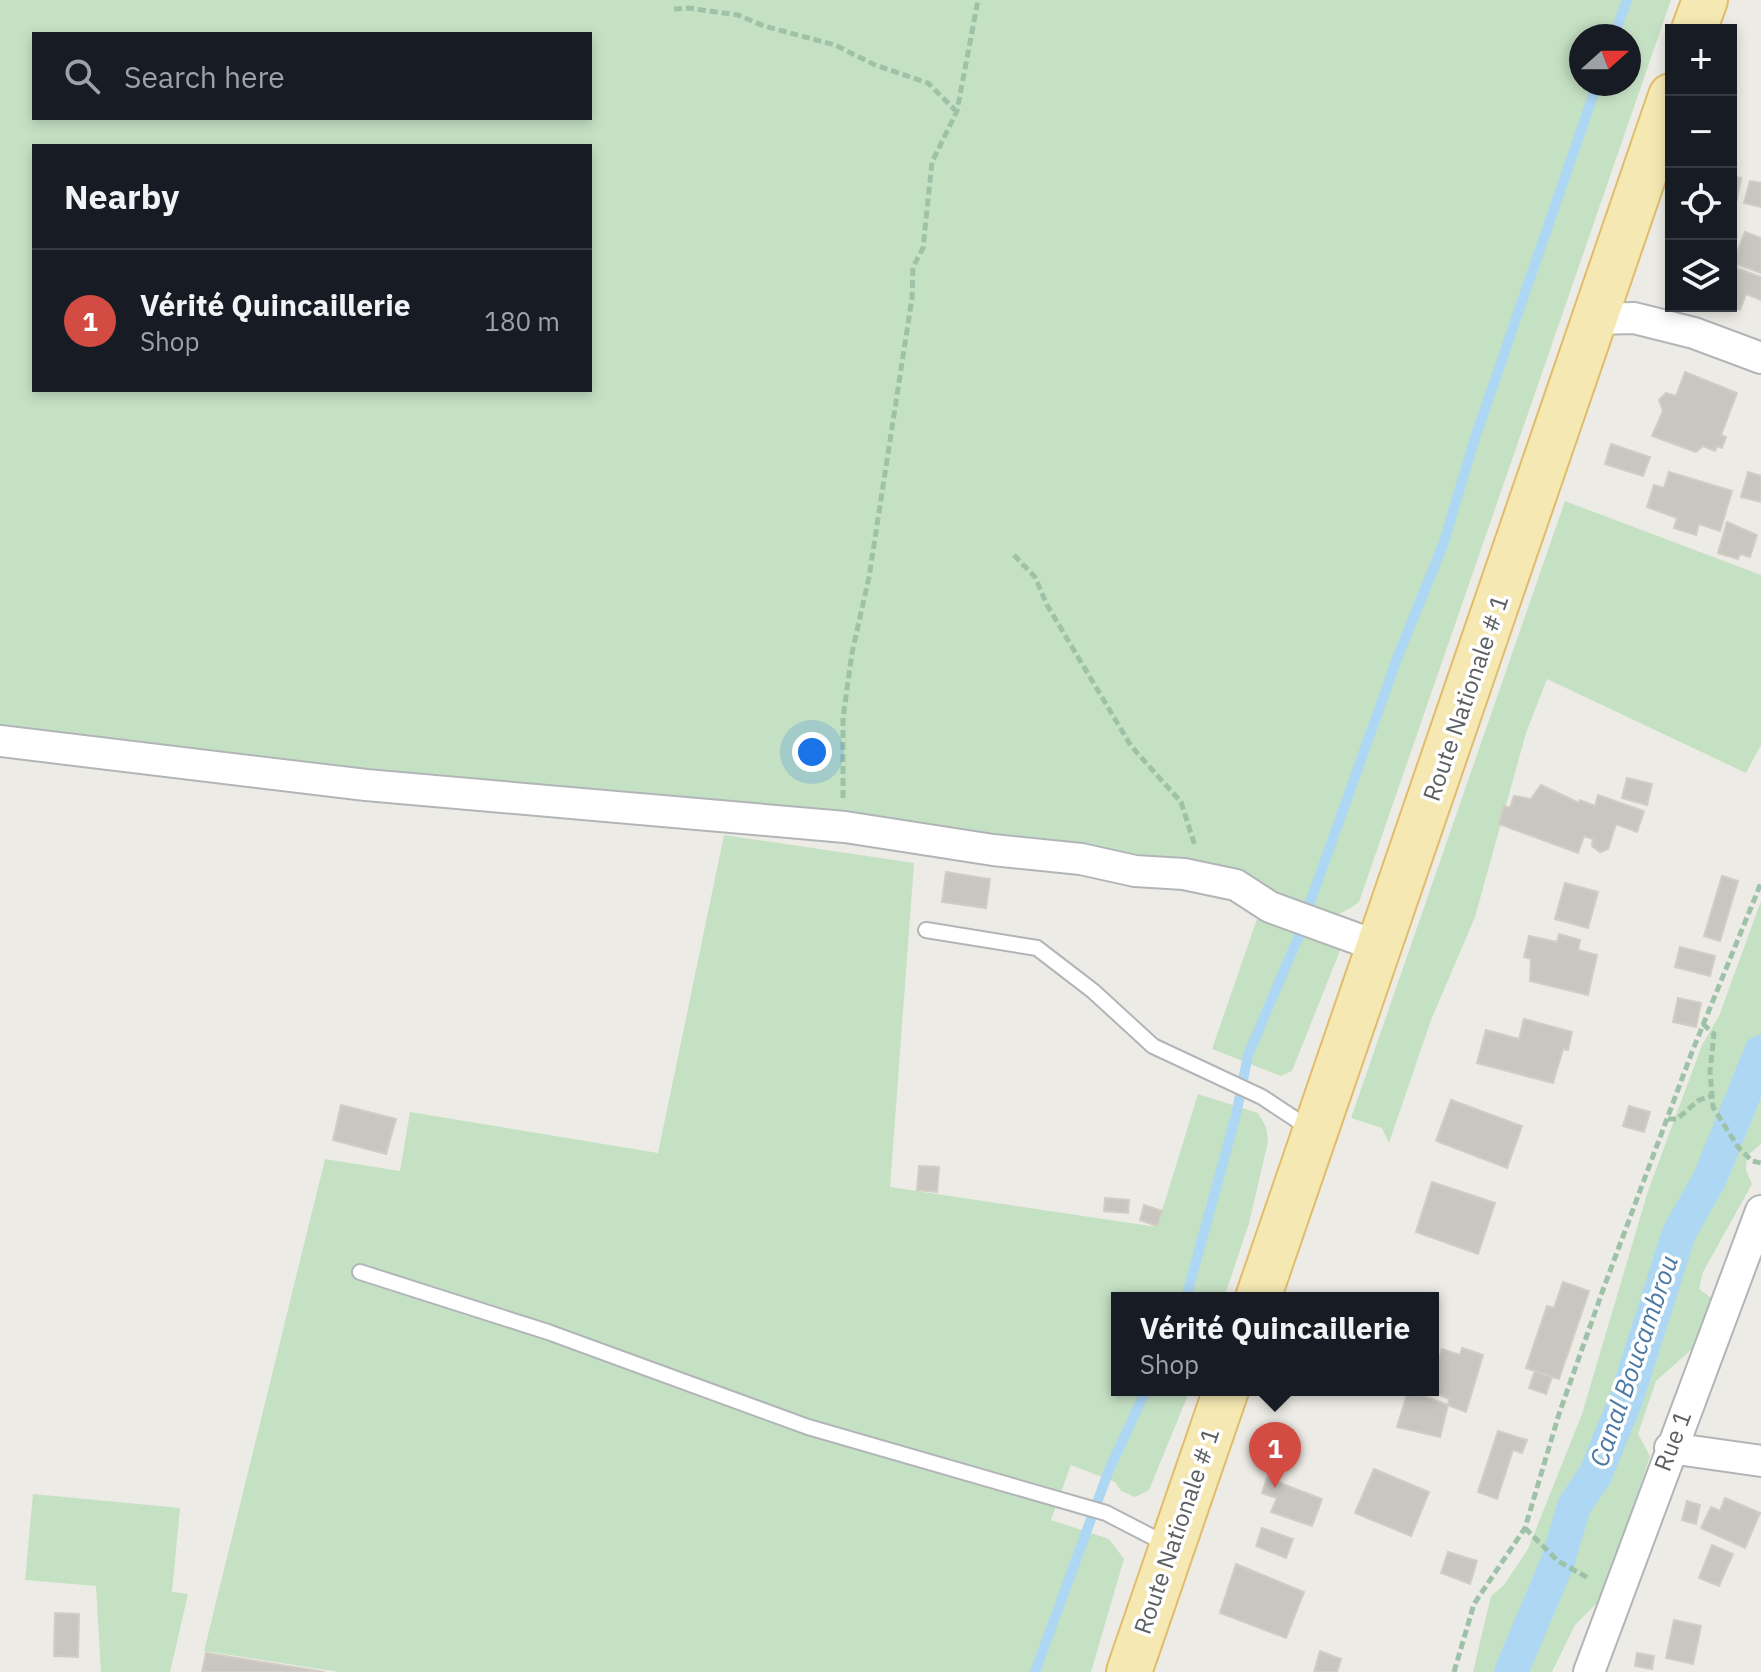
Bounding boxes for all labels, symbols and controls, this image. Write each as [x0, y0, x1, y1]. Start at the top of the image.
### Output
north arrow [1569, 24, 1641, 96]
map controls [1665, 24, 1737, 312]
button: + [1665, 24, 1737, 96]
search box [32, 32, 592, 120]
icon: search [60, 54, 104, 98]
text: Search here [124, 57, 285, 96]
button: − [1665, 96, 1737, 168]
button: locate [1665, 168, 1737, 240]
text: Nearby [64, 174, 179, 218]
button: layers [1665, 240, 1737, 312]
text: Vérité Quincaillerie [140, 285, 411, 324]
text: 1 [82, 304, 98, 338]
text: 180 m [484, 304, 560, 338]
text: Shop [140, 324, 200, 358]
street label: Route Nationale # 1 [1415, 590, 1515, 805]
your location [792, 732, 832, 772]
water label: Canal Boucambrou [1581, 1251, 1685, 1471]
popup [1111, 1292, 1439, 1396]
text: Vérité Quincaillerie [1140, 1308, 1410, 1347]
text: Shop [1140, 1347, 1199, 1381]
street label: Rue 1 [1646, 1406, 1698, 1475]
pin: 1 [1249, 1422, 1301, 1488]
street label: Route Nationale # 1 [1126, 1423, 1226, 1638]

